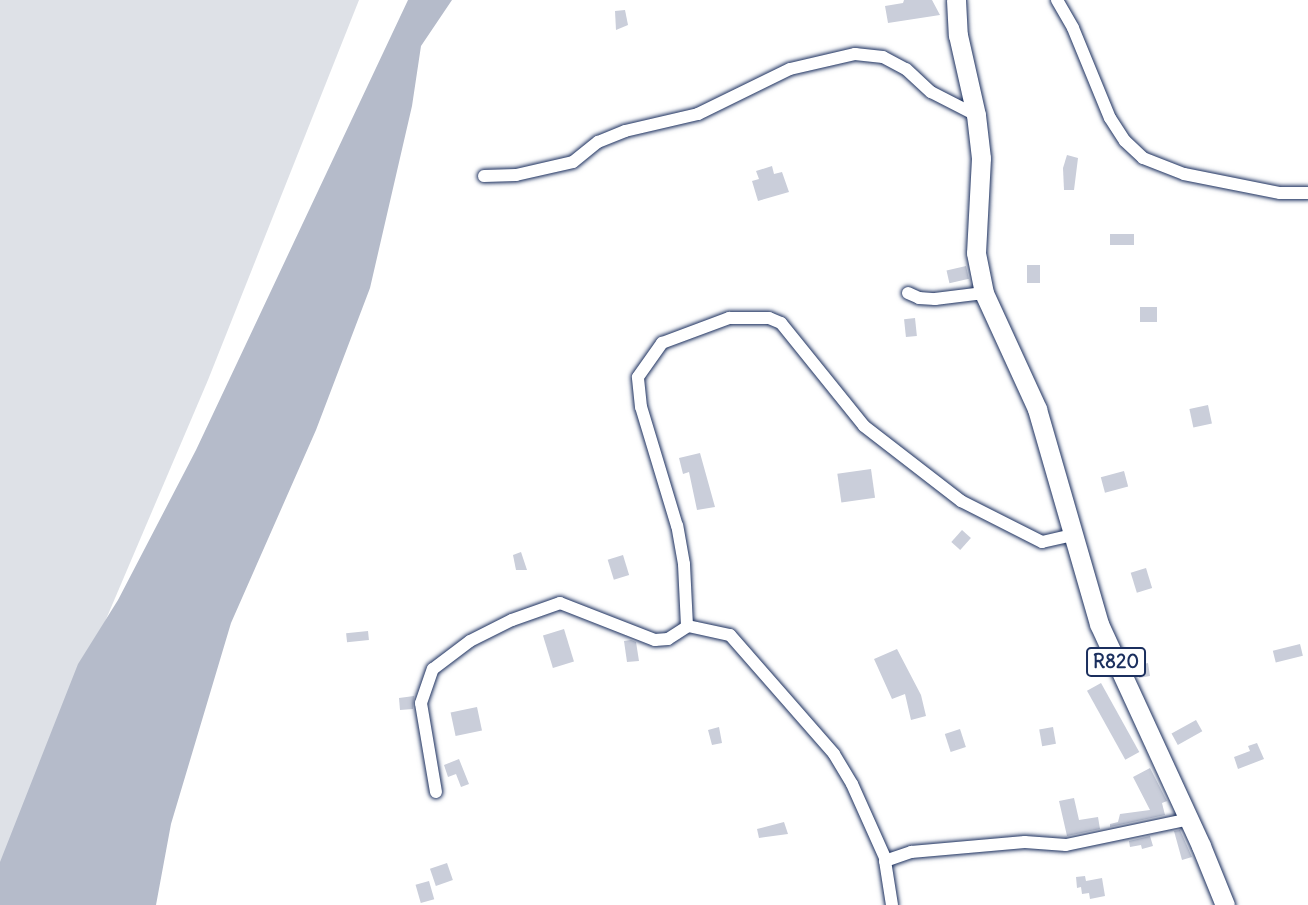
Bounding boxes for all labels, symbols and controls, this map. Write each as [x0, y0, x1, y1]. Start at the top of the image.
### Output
road number: R820 [1084, 646, 1148, 678]

